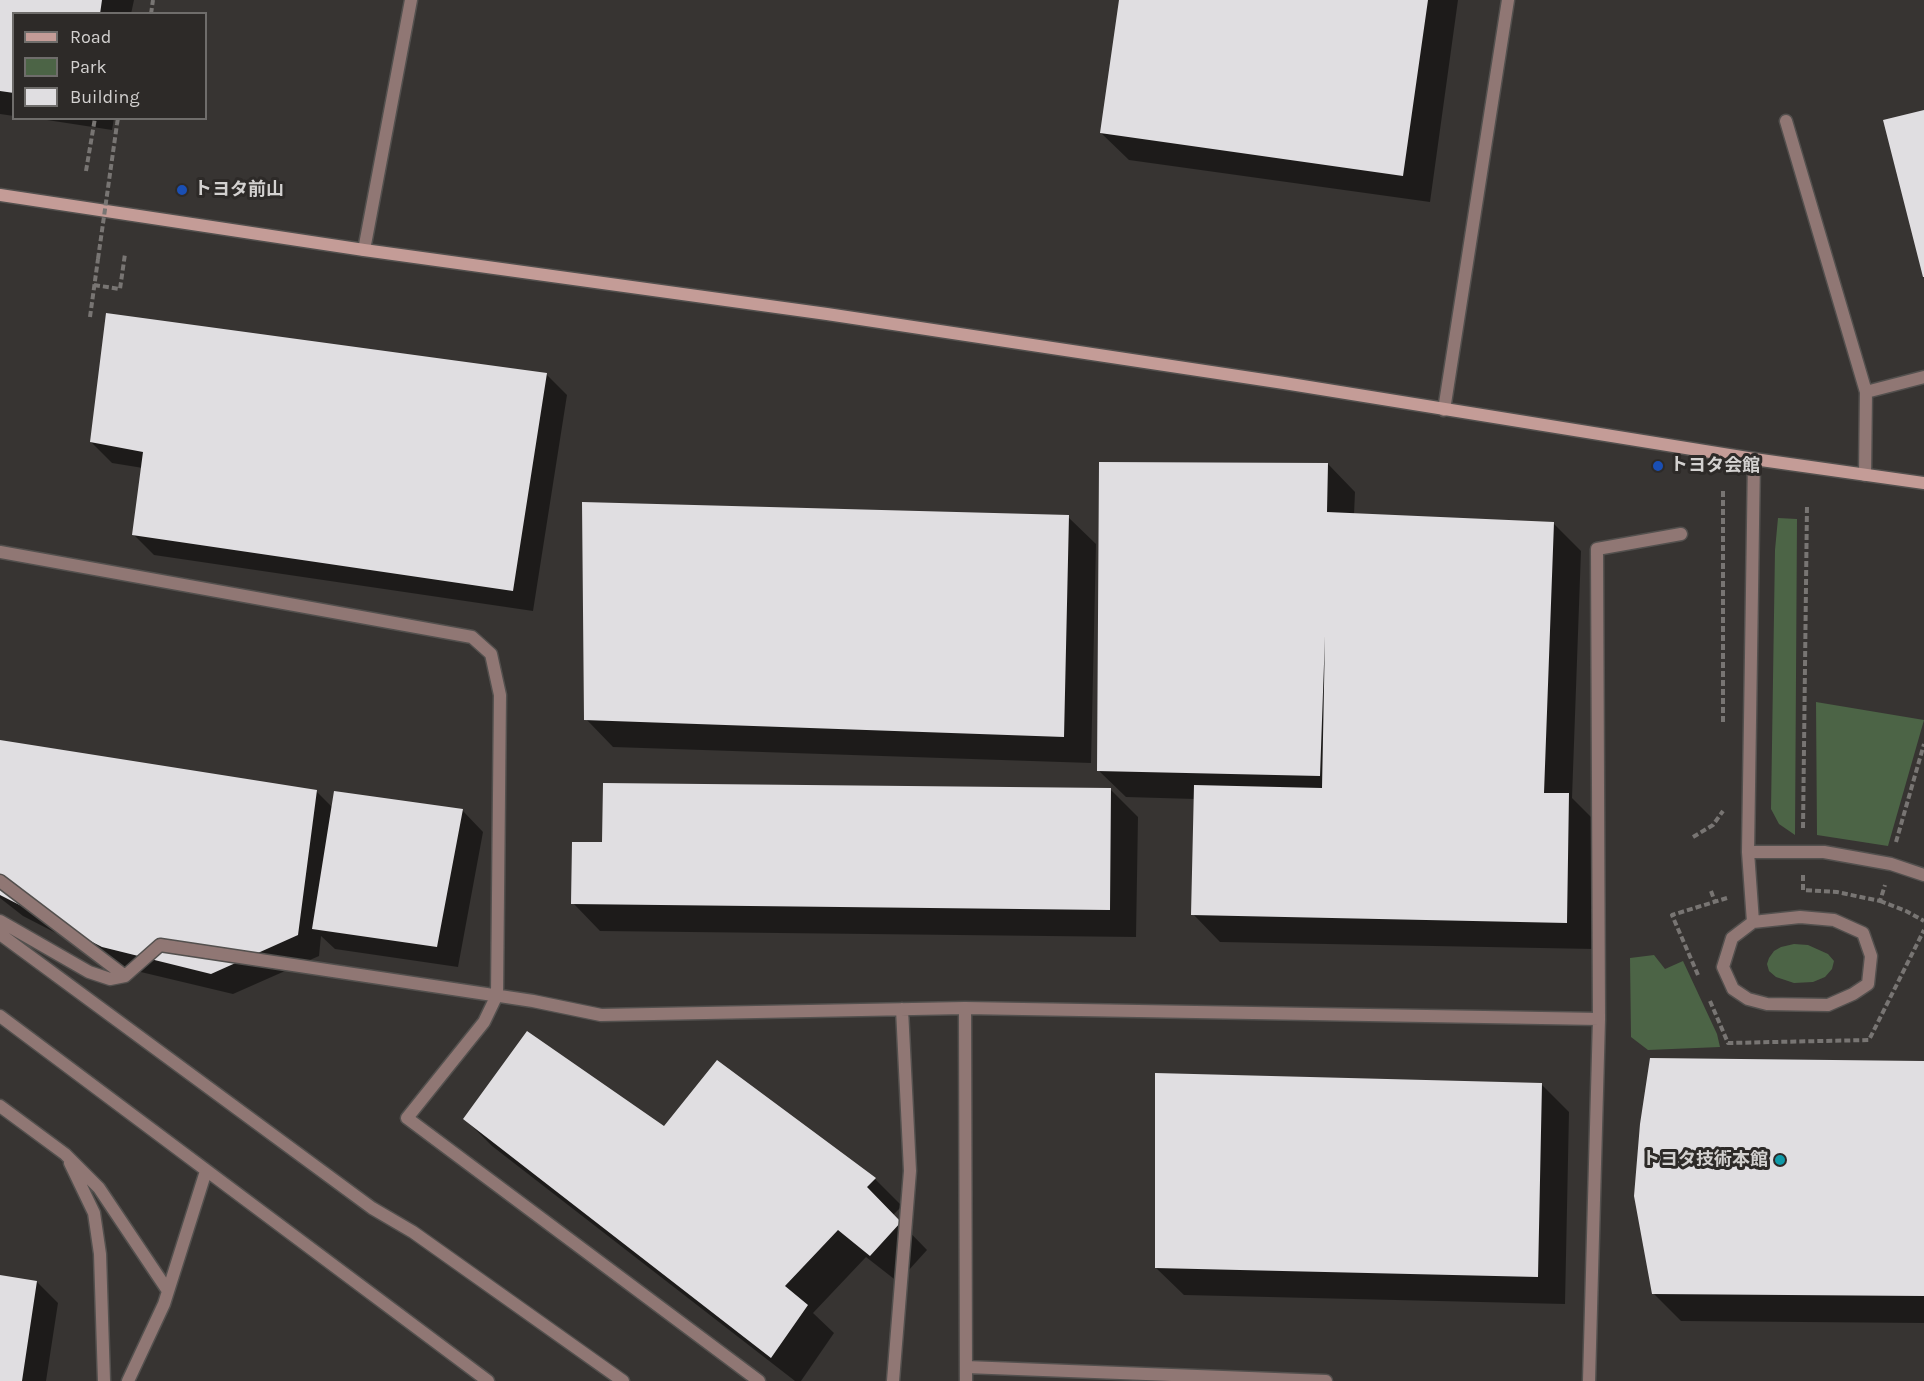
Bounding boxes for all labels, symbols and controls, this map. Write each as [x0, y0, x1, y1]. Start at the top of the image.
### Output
legend [12, 12, 207, 120]
text: Road [70, 26, 111, 48]
text: Park [70, 56, 107, 78]
text: Building [70, 86, 140, 108]
place label: トヨタ前山 [194, 179, 284, 201]
marker: トヨタ前山 [175, 183, 189, 197]
place label: トヨタ会館 [1670, 455, 1760, 477]
marker: トヨタ会館 [1651, 459, 1665, 473]
place label: トヨタ技術本館 [1642, 1149, 1768, 1171]
marker: トヨタ技術本館 [1773, 1153, 1787, 1167]

